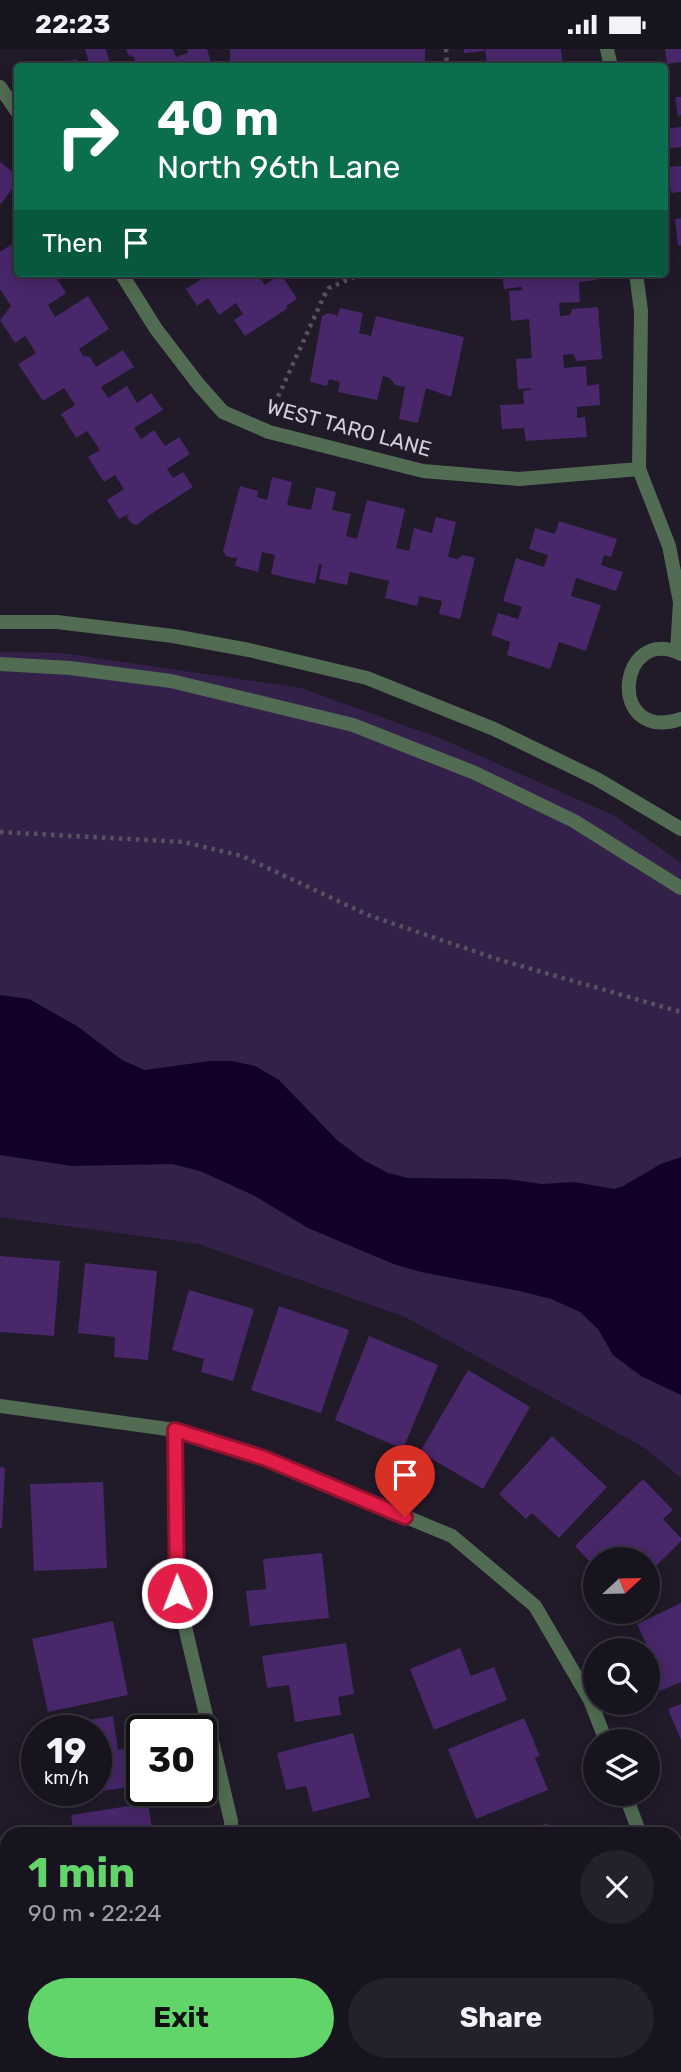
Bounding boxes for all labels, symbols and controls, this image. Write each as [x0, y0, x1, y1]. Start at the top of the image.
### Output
text: 22:23 [35, 9, 110, 40]
text: 40 m [157, 89, 279, 147]
icon: right [42, 91, 133, 182]
text: North 96th Lane [157, 148, 400, 186]
icon: arrive [117, 224, 155, 262]
text: Then [42, 228, 103, 259]
street label: WEST TARO LANE [264, 393, 434, 462]
pin [375, 1445, 435, 1517]
icon: arrive [386, 1456, 424, 1494]
north arrow [583, 1547, 660, 1624]
map controls [583, 1547, 660, 1806]
position arrow [140, 1556, 214, 1630]
button: search [583, 1638, 660, 1715]
speed limit sign: 30 [126, 1715, 217, 1806]
button: layers [583, 1729, 660, 1806]
text: 19 [47, 1730, 86, 1772]
text: km/h [44, 1767, 89, 1789]
text: 1 min [28, 1848, 135, 1898]
button: close [580, 1850, 654, 1924]
text: 90 m · 22:24 [28, 1899, 162, 1927]
button: Exit [28, 1978, 334, 2058]
button: Share [348, 1978, 654, 2058]

